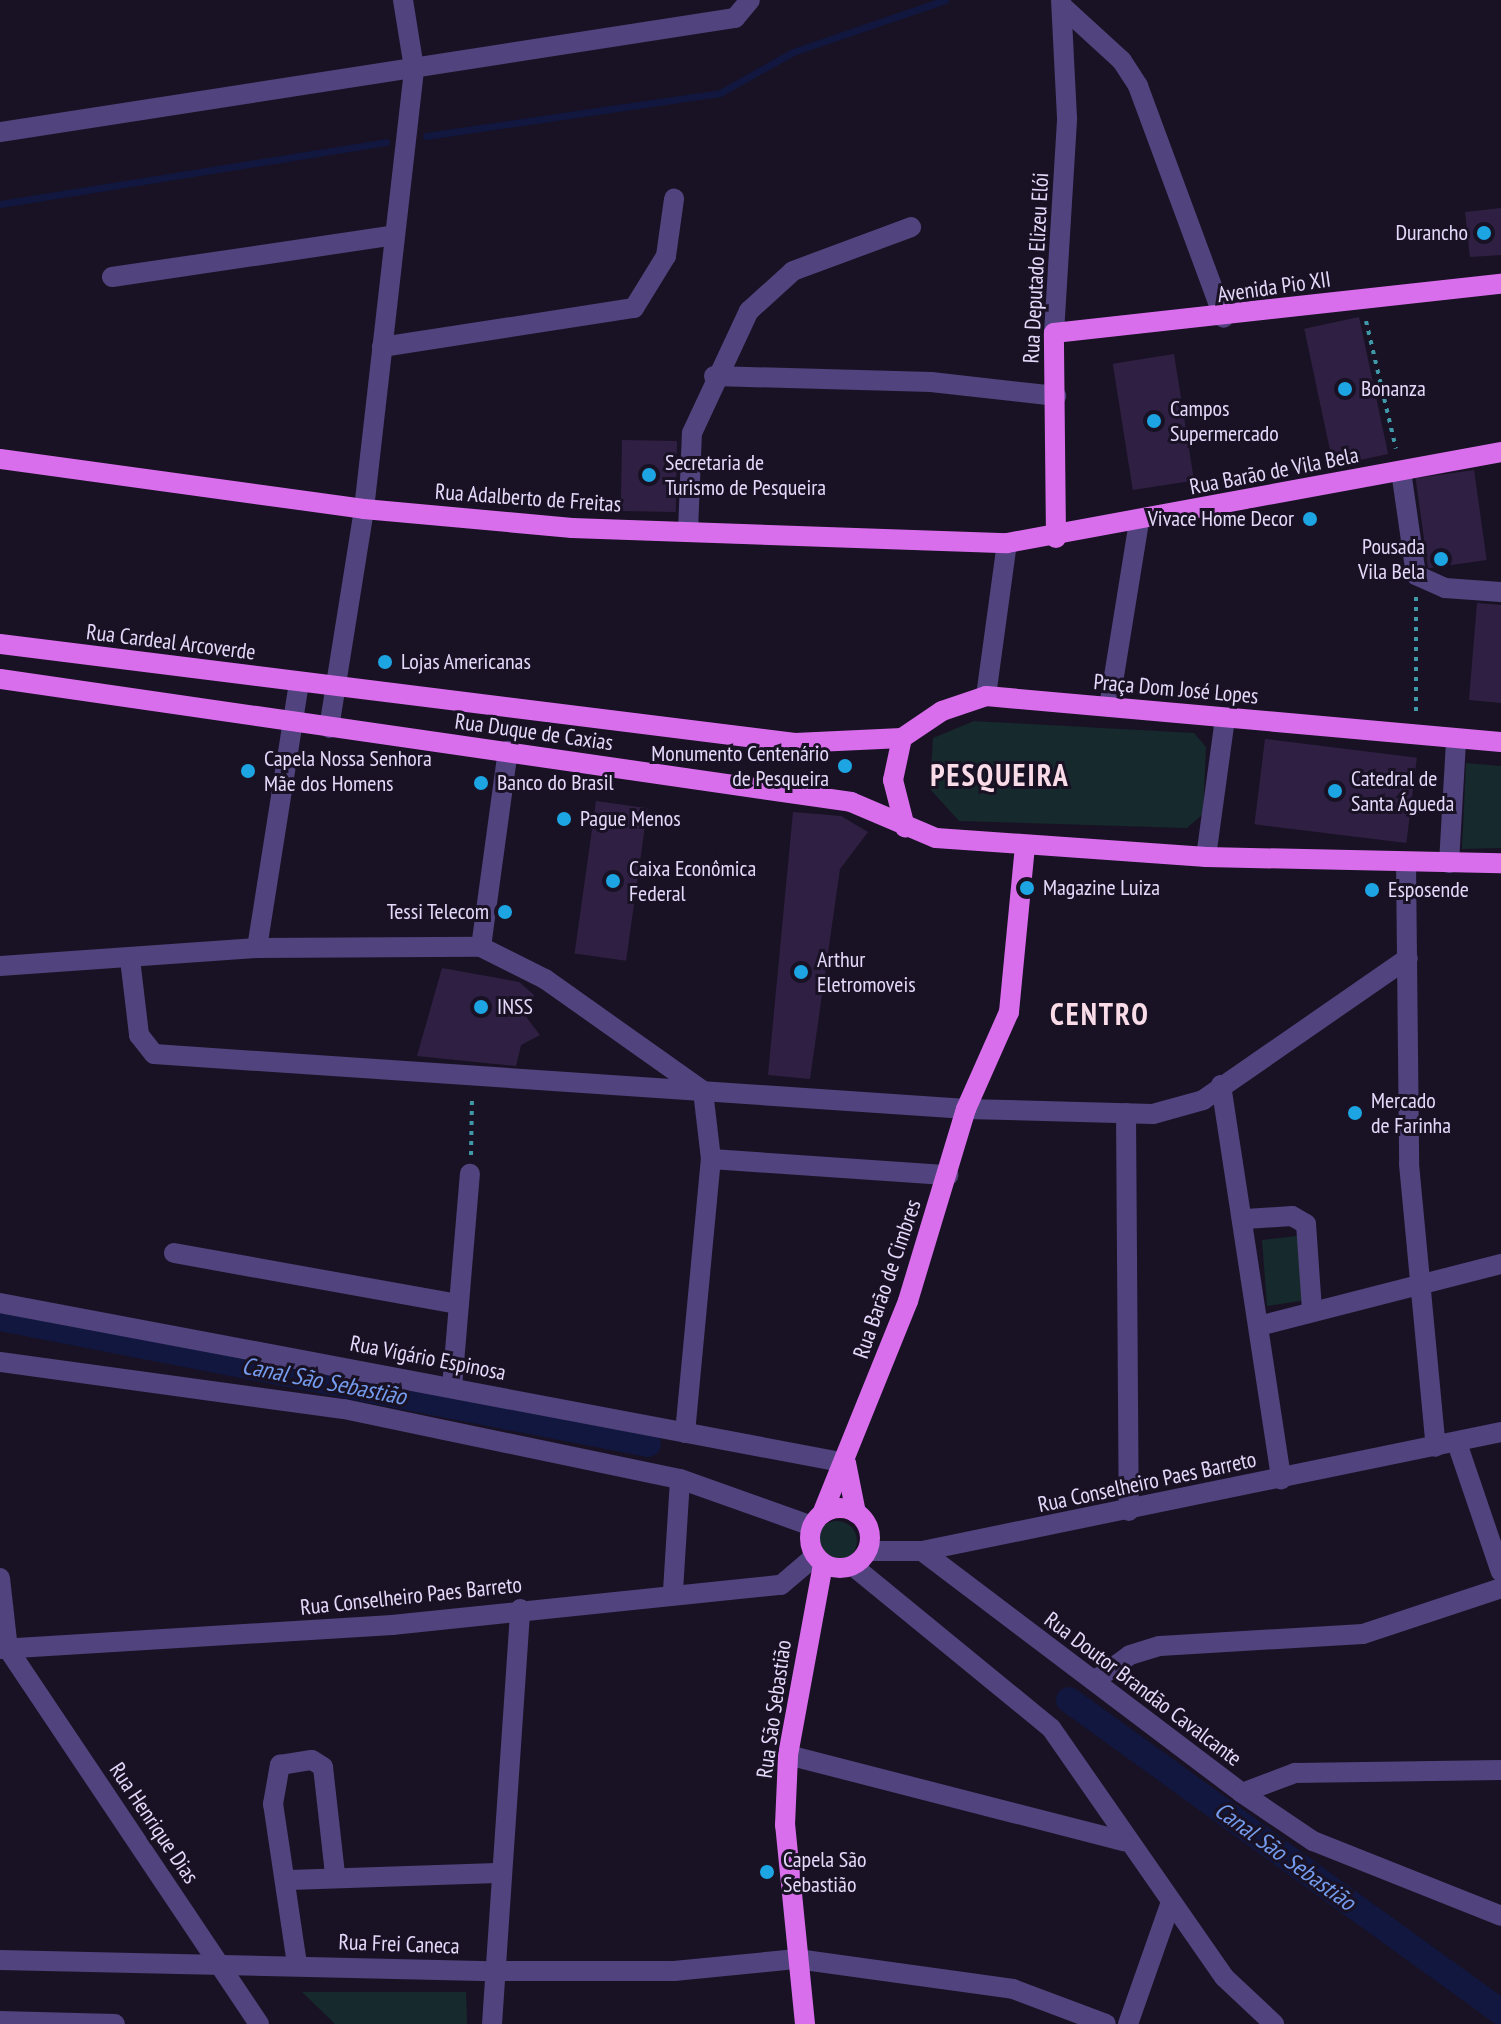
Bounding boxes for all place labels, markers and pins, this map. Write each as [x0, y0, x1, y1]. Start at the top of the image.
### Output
place label: Durancho [1395, 220, 1468, 246]
marker: Durancho [1475, 224, 1493, 242]
place label: Bonanza [1361, 376, 1426, 402]
marker: Bonanza [1336, 380, 1354, 398]
place label: Campos Supermercado [1170, 395, 1279, 446]
marker: Campos Supermercado [1145, 412, 1163, 430]
place label: Secretaria de Turismo de Pesqueira [665, 449, 826, 500]
marker: Secretaria de Turismo de Pesqueira [640, 466, 658, 484]
place label: Vivace Home Decor [1148, 506, 1294, 532]
marker: Vivace Home Decor [1301, 510, 1319, 528]
place label: Pousada Vila Bela [1358, 533, 1425, 584]
marker: Pousada Vila Bela [1432, 550, 1450, 568]
place label: Lojas Americanas [401, 649, 531, 675]
marker: Lojas Americanas [376, 653, 394, 671]
place label: Monumento Centenário de Pesqueira [651, 740, 829, 792]
place label: Capela Nossa Senhora Mãe dos Homens [264, 745, 432, 796]
marker: Monumento Centenário de Pesqueira [836, 757, 854, 775]
marker: Capela Nossa Senhora Mãe dos Homens [239, 762, 257, 780]
place label: Catedral de Santa Águeda [1351, 765, 1455, 816]
place label: Banco do Brasil [497, 770, 614, 796]
marker: Banco do Brasil [472, 774, 490, 792]
marker: Catedral de Santa Águeda [1326, 782, 1344, 800]
place label: Pague Menos [580, 806, 681, 832]
marker: Pague Menos [555, 810, 573, 828]
place label: Caixa Econômica Federal [629, 855, 756, 906]
marker: Caixa Econômica Federal [604, 872, 622, 890]
place label: Magazine Luiza [1043, 875, 1160, 901]
place label: Esposende [1388, 877, 1469, 903]
marker: Magazine Luiza [1018, 879, 1036, 897]
marker: Esposende [1363, 881, 1381, 899]
place label: Tessi Telecom [386, 899, 489, 925]
marker: Tessi Telecom [496, 903, 514, 921]
place label: Arthur Eletromoveis [817, 946, 916, 998]
marker: Arthur Eletromoveis [792, 963, 810, 981]
place label: INSS [497, 994, 533, 1020]
marker: INSS [472, 998, 490, 1016]
place label: Mercado de Farinha [1371, 1087, 1451, 1138]
marker: Mercado de Farinha [1346, 1104, 1364, 1122]
place label: Capela São Sebastião [783, 1846, 867, 1898]
marker: Capela São Sebastião [758, 1863, 776, 1881]

